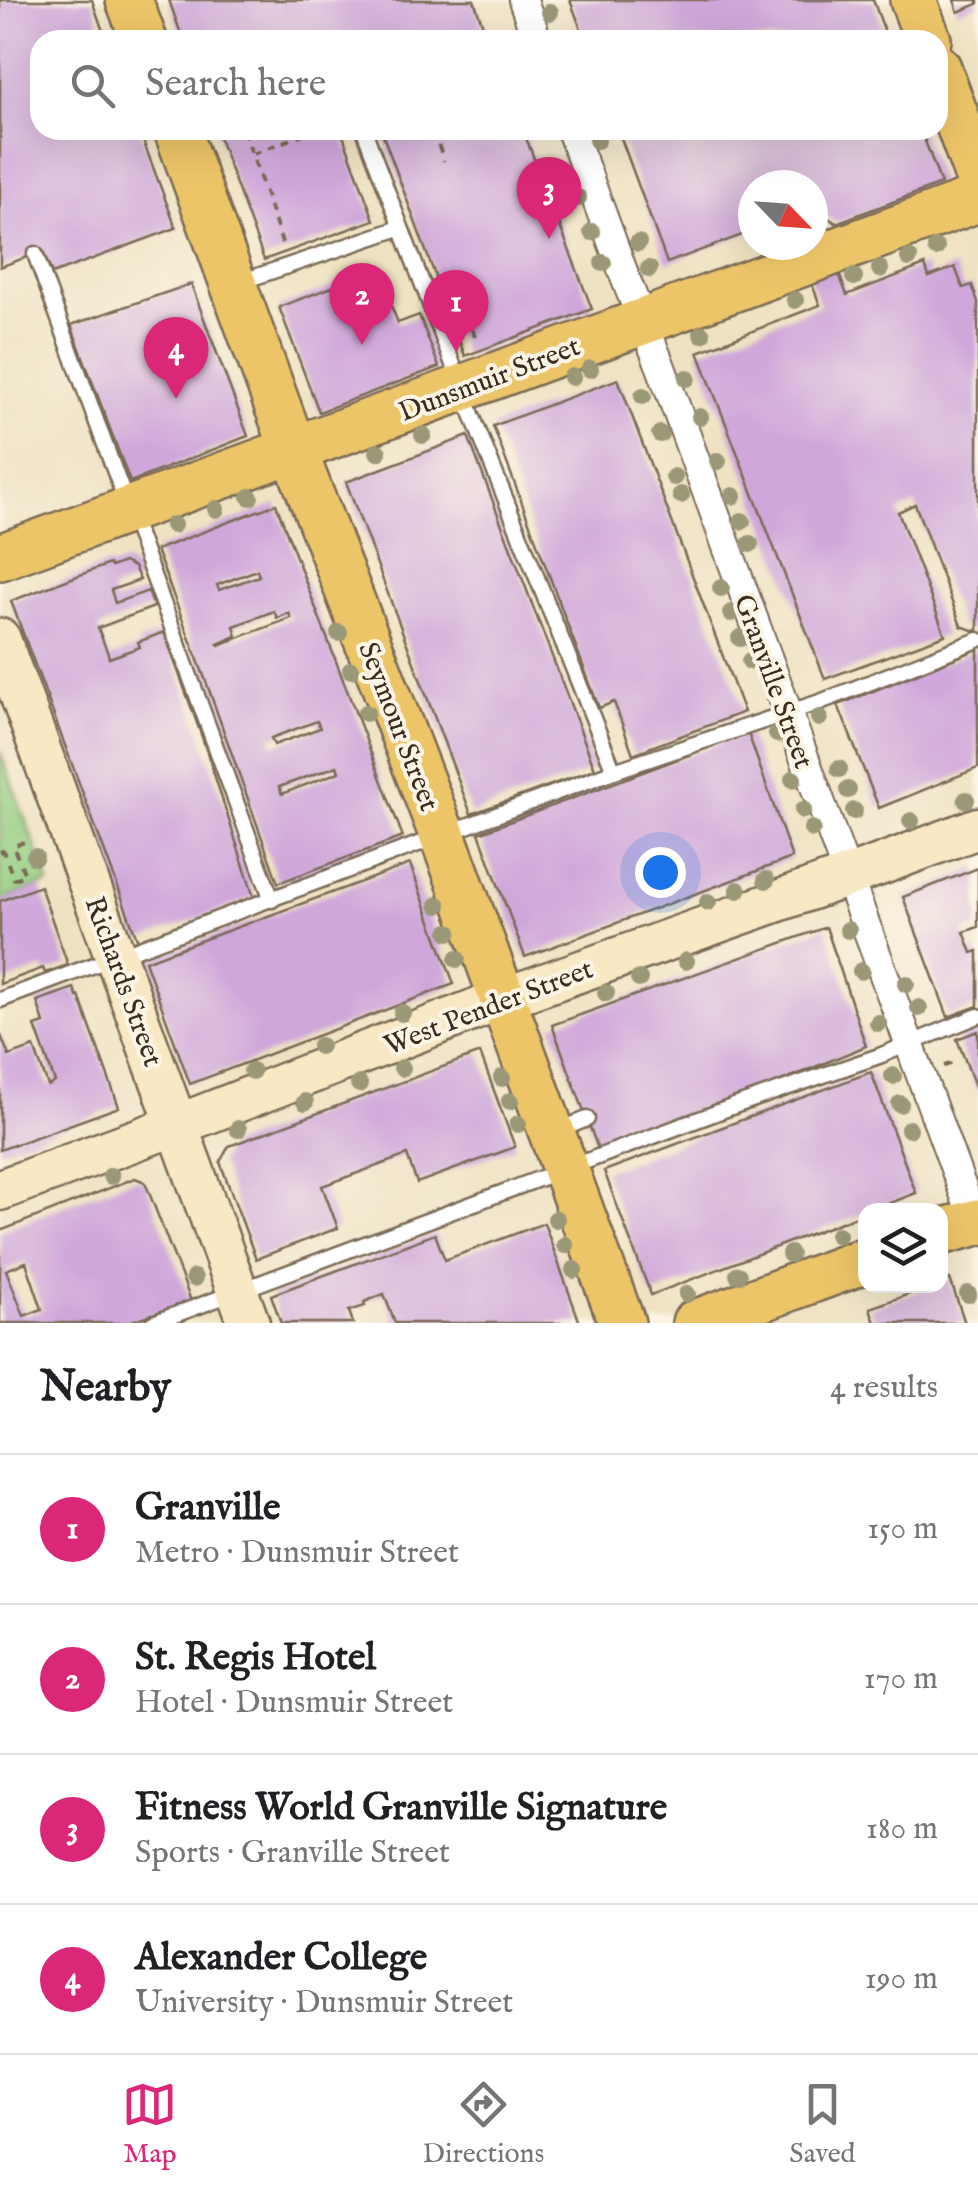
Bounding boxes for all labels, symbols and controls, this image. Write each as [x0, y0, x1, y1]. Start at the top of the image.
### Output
search box [30, 30, 948, 140]
icon: search [65, 58, 120, 113]
text: Search here [145, 61, 326, 109]
pin: 3 [516, 156, 582, 239]
north arrow [738, 170, 828, 260]
pin: 2 [330, 262, 394, 345]
pin: 1 [424, 270, 488, 352]
pin: 4 [144, 316, 208, 399]
street label: Dunsmuir Street [394, 330, 586, 431]
street label: Granville Street [725, 590, 821, 774]
street label: Seymour Street [349, 638, 446, 817]
your location [635, 847, 686, 898]
street label: Richards Street [76, 892, 170, 1072]
street label: West Pender Street [379, 952, 599, 1064]
map controls [858, 1203, 948, 1293]
button: layers [858, 1203, 948, 1293]
text: Nearby [40, 1362, 171, 1415]
text: 4 results [830, 1368, 938, 1409]
text: Granville [135, 1485, 281, 1533]
text: 1 [67, 1509, 78, 1550]
text: 150 m [867, 1509, 938, 1550]
text: Metro · Dunsmuir Street [135, 1533, 459, 1574]
text: St. Regis Hotel [135, 1635, 376, 1683]
text: 2 [65, 1659, 80, 1700]
text: 170 m [864, 1659, 938, 1700]
text: Hotel · Dunsmuir Street [135, 1683, 453, 1724]
text: Fitness World Granville Signature [135, 1785, 667, 1833]
text: 3 [67, 1809, 78, 1850]
text: 180 m [866, 1809, 938, 1850]
text: Sports · Granville Street [135, 1833, 450, 1874]
text: Alexander College [135, 1935, 427, 1983]
text: 4 [65, 1959, 80, 2000]
text: 190 m [865, 1959, 938, 2000]
text: University · Dunsmuir Street [135, 1983, 513, 2024]
tab: Map [122, 2077, 177, 2172]
tab: Directions [422, 2077, 544, 2172]
tab: Saved [789, 2077, 856, 2172]

